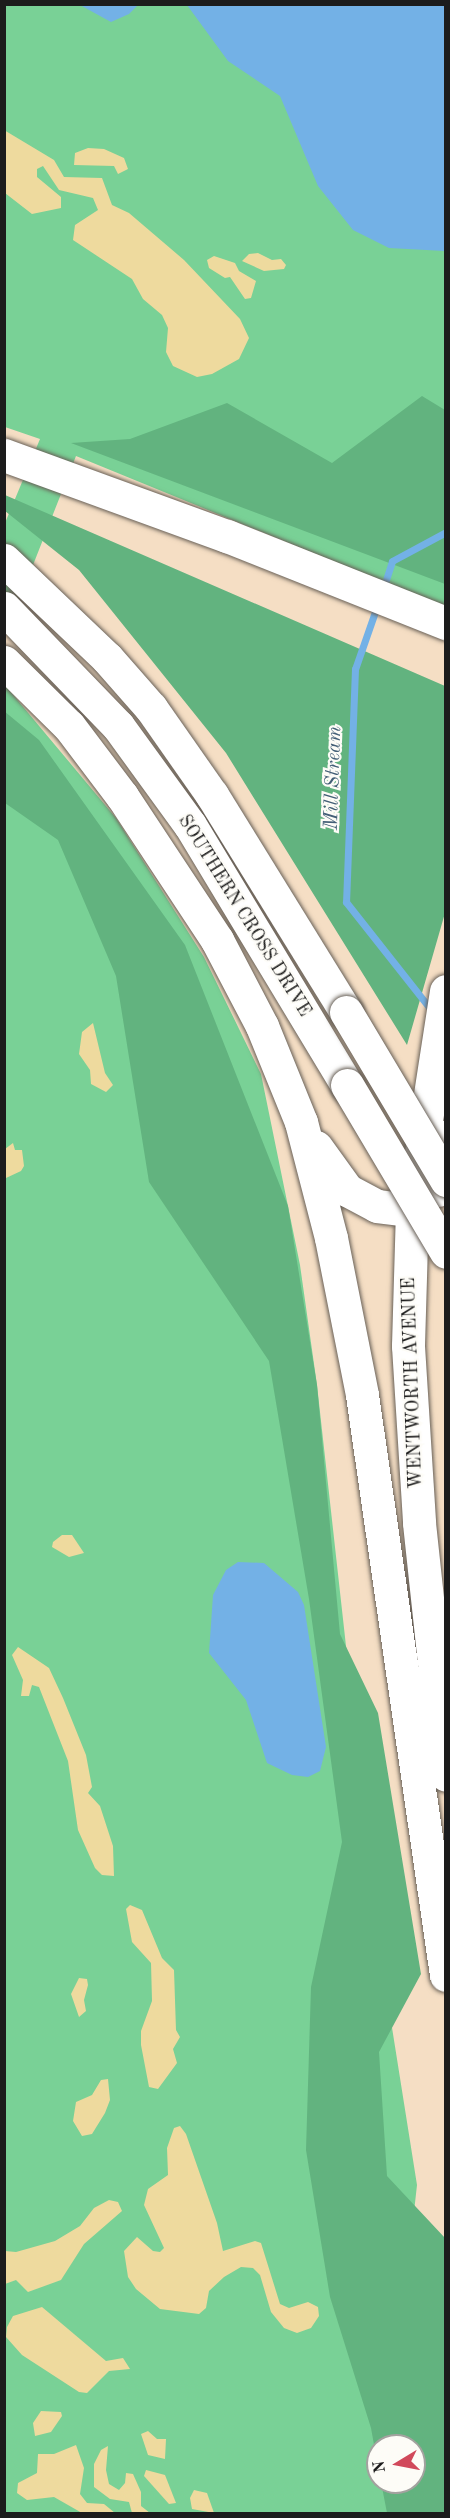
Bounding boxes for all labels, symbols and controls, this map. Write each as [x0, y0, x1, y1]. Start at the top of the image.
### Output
water label: Mill Stream [320, 726, 348, 830]
street label: SOUTHERN CROSS DRIVE [173, 811, 315, 1021]
street label: WENTWORTH AVENUE [399, 1277, 427, 1489]
north arrow [366, 2434, 426, 2494]
text: N [371, 2459, 389, 2474]

